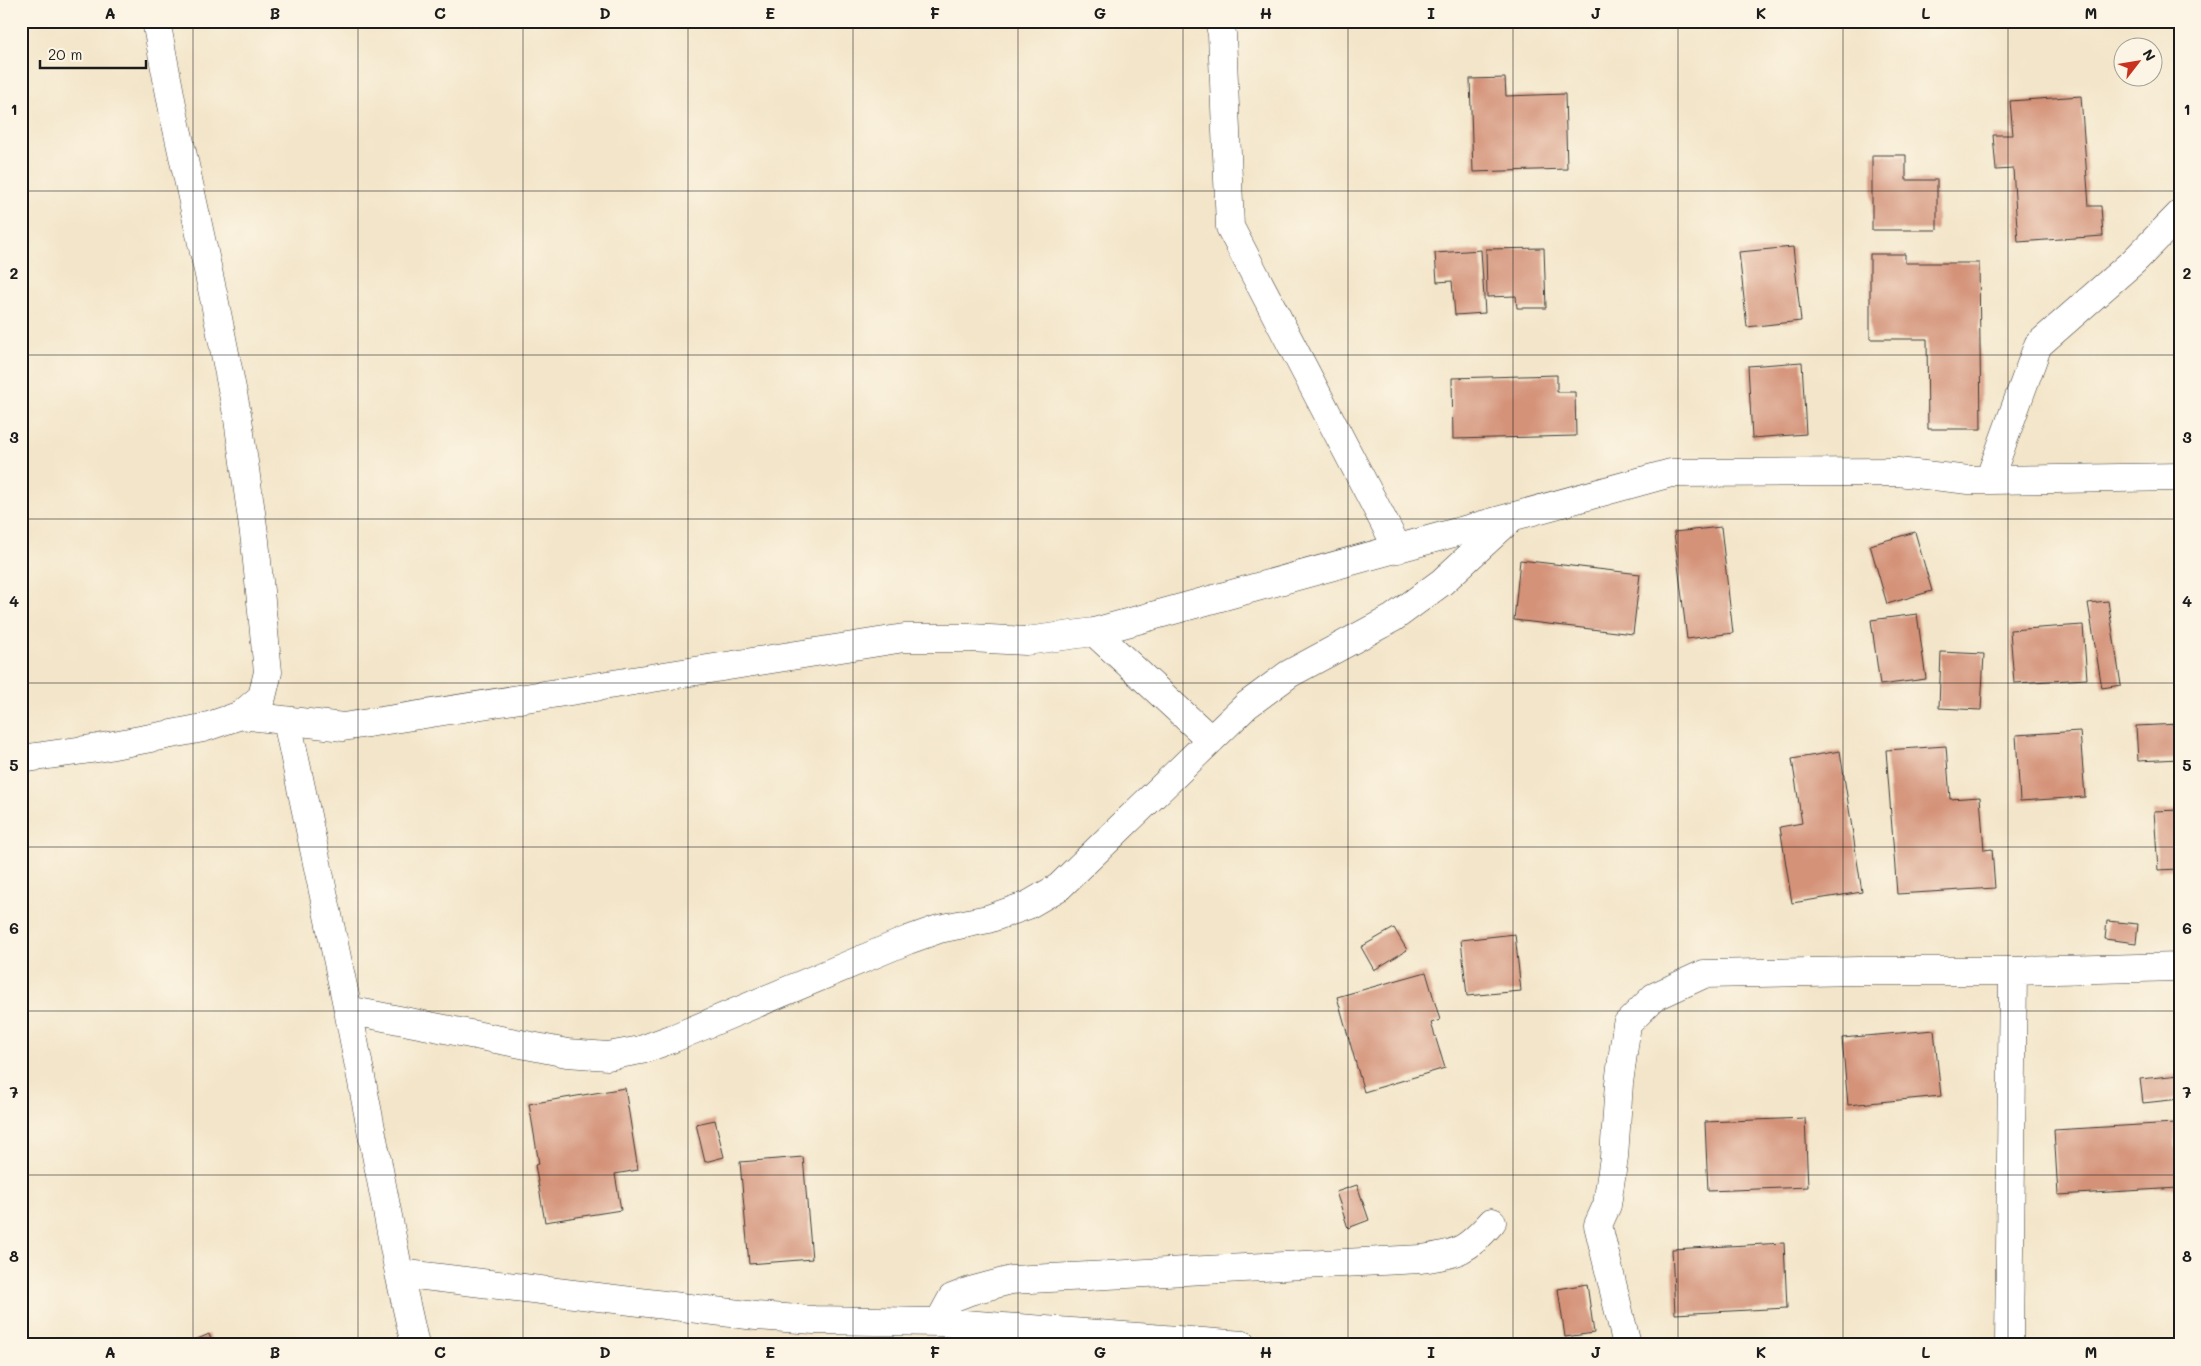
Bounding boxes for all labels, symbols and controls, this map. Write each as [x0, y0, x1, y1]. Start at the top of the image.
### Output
text: A [104, 2, 116, 23]
text: B [270, 2, 280, 23]
text: C [434, 2, 446, 23]
text: D [599, 2, 611, 23]
text: E [765, 2, 775, 23]
text: F [930, 2, 940, 23]
text: G [1094, 2, 1106, 23]
text: H [1260, 2, 1272, 23]
text: I [1427, 2, 1435, 23]
text: J [1591, 2, 1601, 23]
text: K [1756, 2, 1766, 23]
text: L [1921, 2, 1931, 23]
text: M [2085, 2, 2097, 23]
scale bar [40, 38, 146, 70]
north arrow [2114, 38, 2164, 88]
text: 20 m [48, 44, 82, 64]
text: N [2139, 46, 2160, 65]
text: 1 [10, 98, 18, 119]
text: 1 [2183, 98, 2191, 119]
text: 2 [10, 262, 19, 283]
text: 2 [2183, 262, 2192, 283]
text: 3 [9, 426, 19, 447]
text: 3 [2182, 426, 2192, 447]
text: 4 [9, 590, 19, 611]
text: 4 [2182, 590, 2192, 611]
text: 5 [9, 754, 19, 775]
text: 5 [2182, 754, 2192, 775]
text: 6 [9, 917, 19, 938]
text: 6 [2182, 917, 2192, 938]
text: 7 [10, 1081, 19, 1102]
text: 7 [2183, 1081, 2192, 1102]
text: 8 [9, 1245, 19, 1266]
text: 8 [2182, 1245, 2192, 1266]
text: A [104, 1341, 116, 1362]
text: B [270, 1341, 280, 1362]
text: C [434, 1341, 446, 1362]
text: D [599, 1341, 611, 1362]
text: E [765, 1341, 775, 1362]
text: F [930, 1341, 940, 1362]
text: G [1094, 1341, 1106, 1362]
text: H [1260, 1341, 1272, 1362]
text: I [1427, 1341, 1435, 1362]
text: J [1591, 1341, 1601, 1362]
text: K [1756, 1341, 1766, 1362]
text: L [1921, 1341, 1931, 1362]
text: M [2085, 1341, 2097, 1362]

